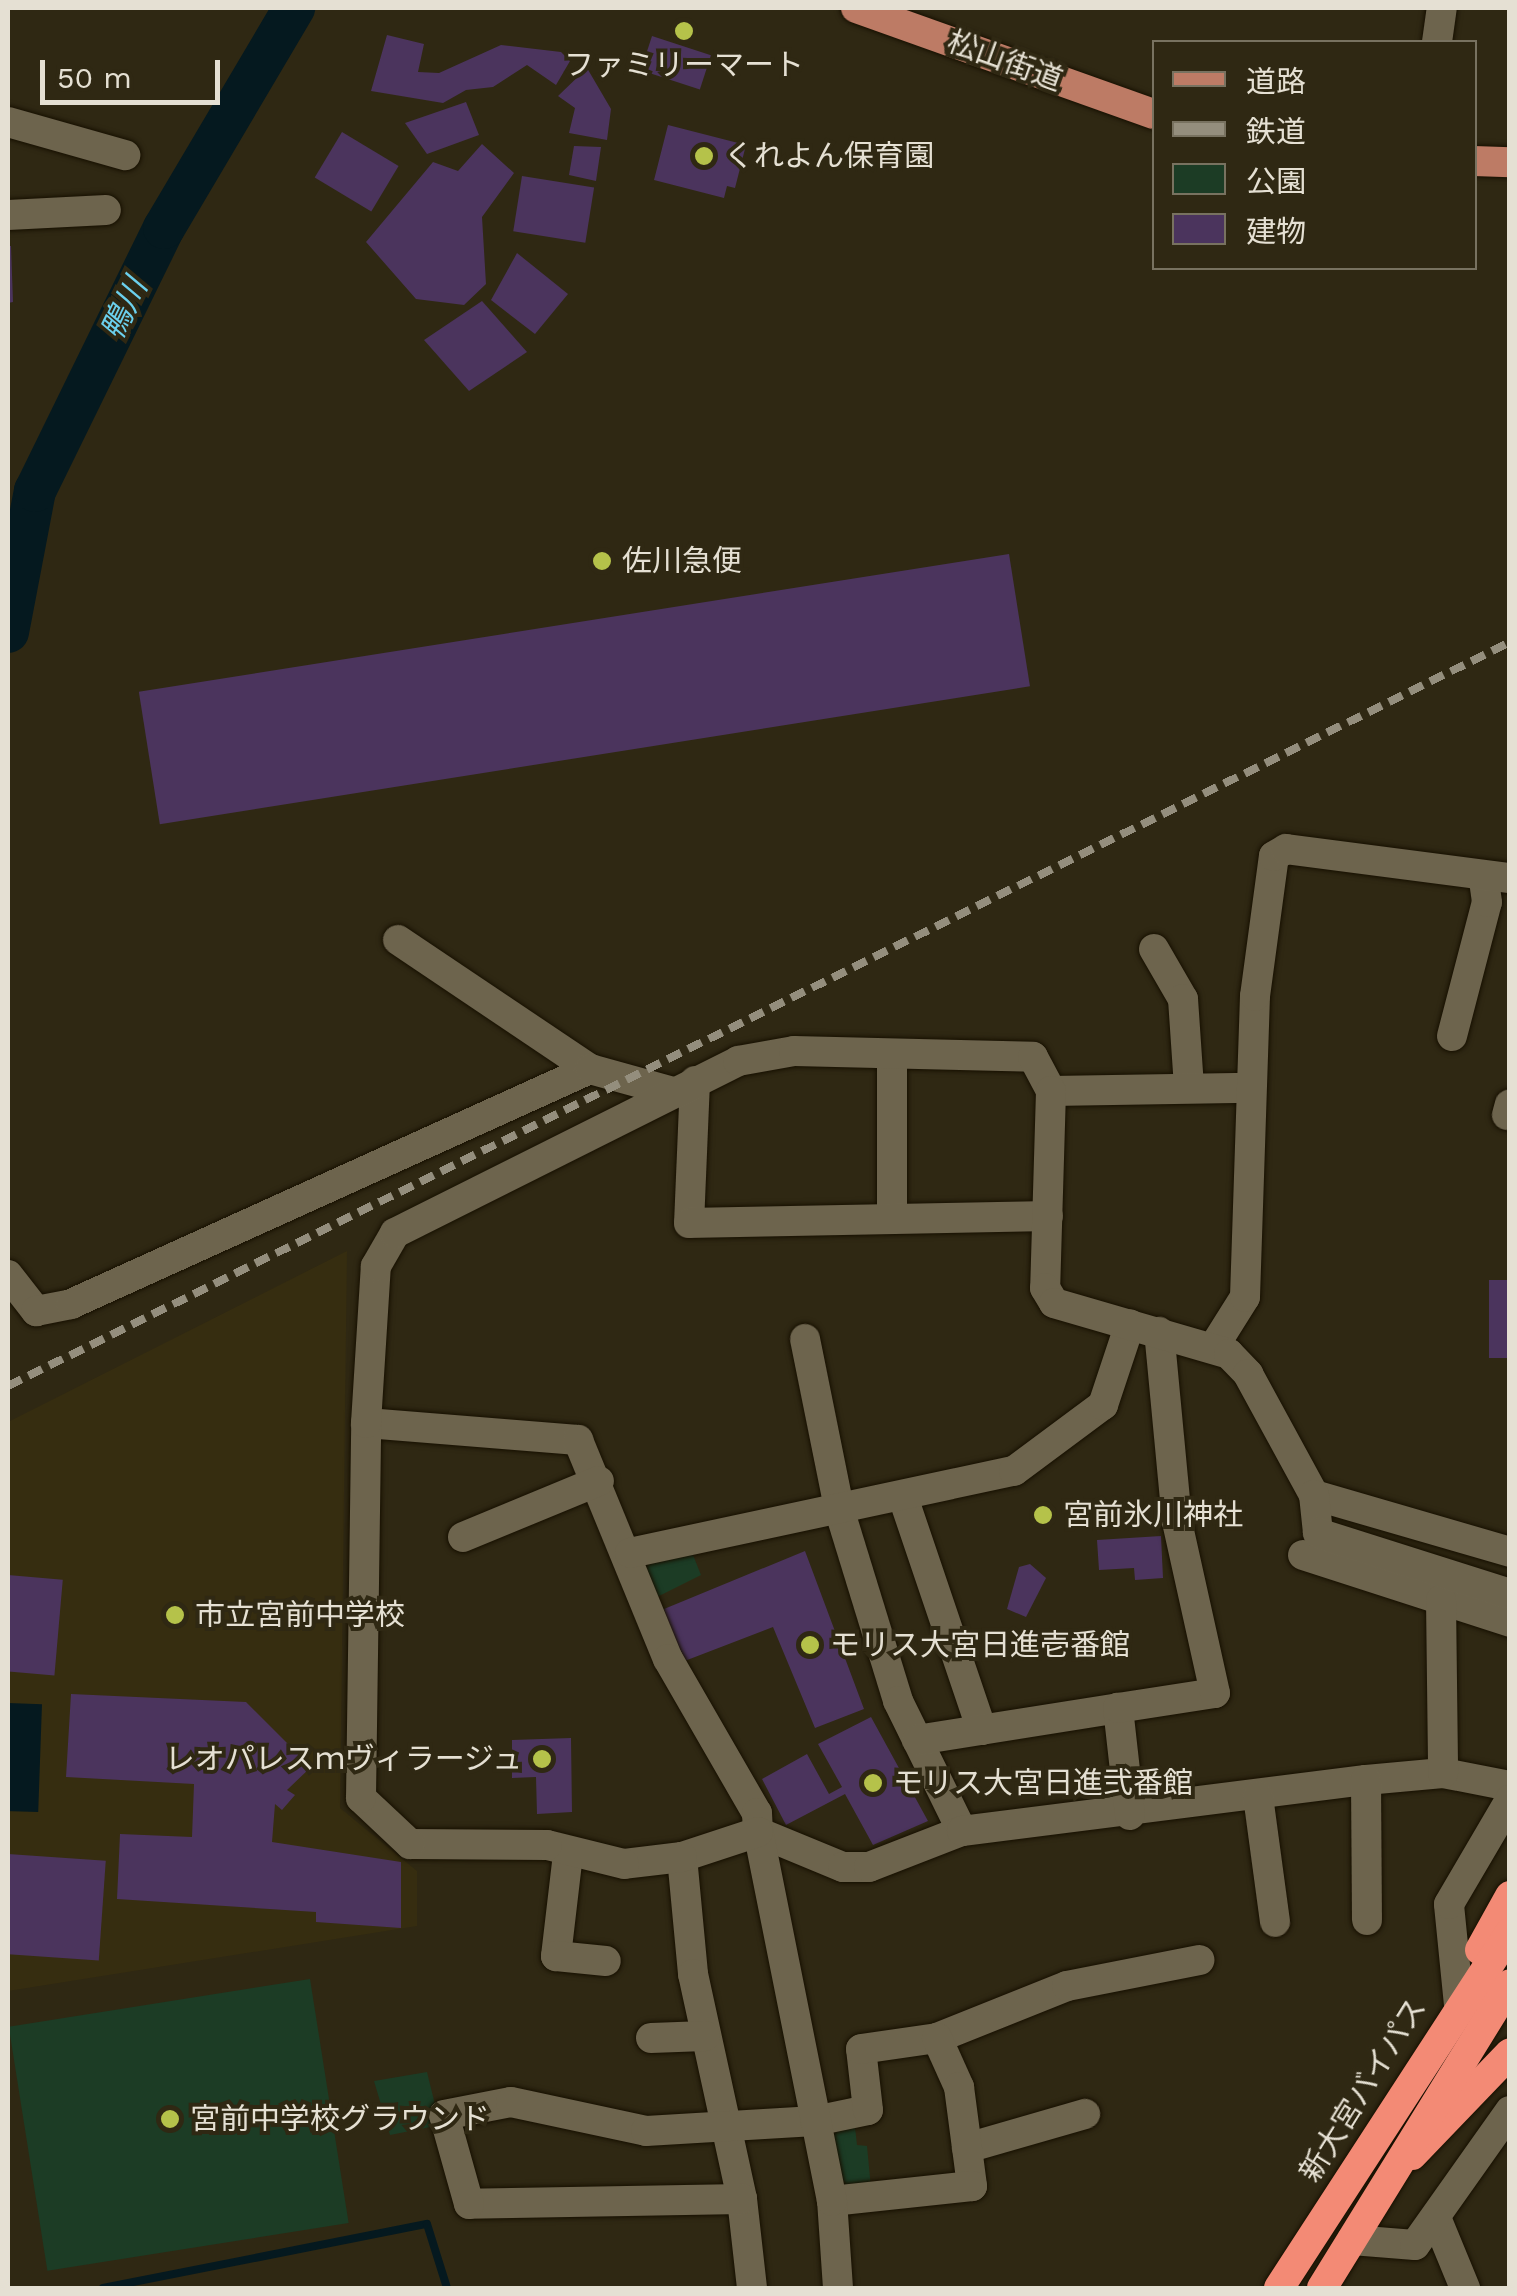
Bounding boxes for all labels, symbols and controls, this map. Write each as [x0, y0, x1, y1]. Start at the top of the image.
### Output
marker: ファミリーマート [673, 20, 695, 42]
street label: 松山街道 [942, 24, 1068, 98]
scale bar [45, 40, 225, 102]
legend [1152, 40, 1477, 270]
place label: ファミリーマート [564, 47, 804, 83]
text: 50 m [57, 60, 132, 95]
text: 道路 [1246, 64, 1306, 99]
text: 鉄道 [1246, 114, 1306, 149]
place label: くれよん保育園 [724, 138, 934, 174]
marker: くれよん保育園 [693, 145, 715, 167]
text: 公園 [1246, 164, 1306, 199]
text: 建物 [1246, 214, 1306, 249]
water label: 鴨川 [93, 272, 155, 346]
place label: 佐川急便 [622, 543, 742, 579]
marker: 佐川急便 [591, 550, 613, 572]
place label: 宮前氷川神社 [1063, 1497, 1243, 1533]
marker: 宮前氷川神社 [1032, 1504, 1054, 1526]
place label: 市立宮前中学校 [195, 1597, 405, 1633]
marker: 市立宮前中学校 [164, 1604, 186, 1626]
place label: モリス大宮日進壱番館 [830, 1627, 1130, 1663]
marker: モリス大宮日進壱番館 [799, 1634, 821, 1656]
place label: レオパレスｍヴィラージュ [162, 1741, 522, 1777]
marker: レオパレスｍヴィラージュ [531, 1748, 553, 1770]
place label: モリス大宮日進弐番館 [893, 1765, 1193, 1801]
marker: モリス大宮日進弐番館 [862, 1772, 884, 1794]
street label: 新大宮バイパス [1292, 1991, 1434, 2189]
place label: 宮前中学校グラウンド [190, 2101, 490, 2137]
marker: 宮前中学校グラウンド [159, 2108, 181, 2130]

